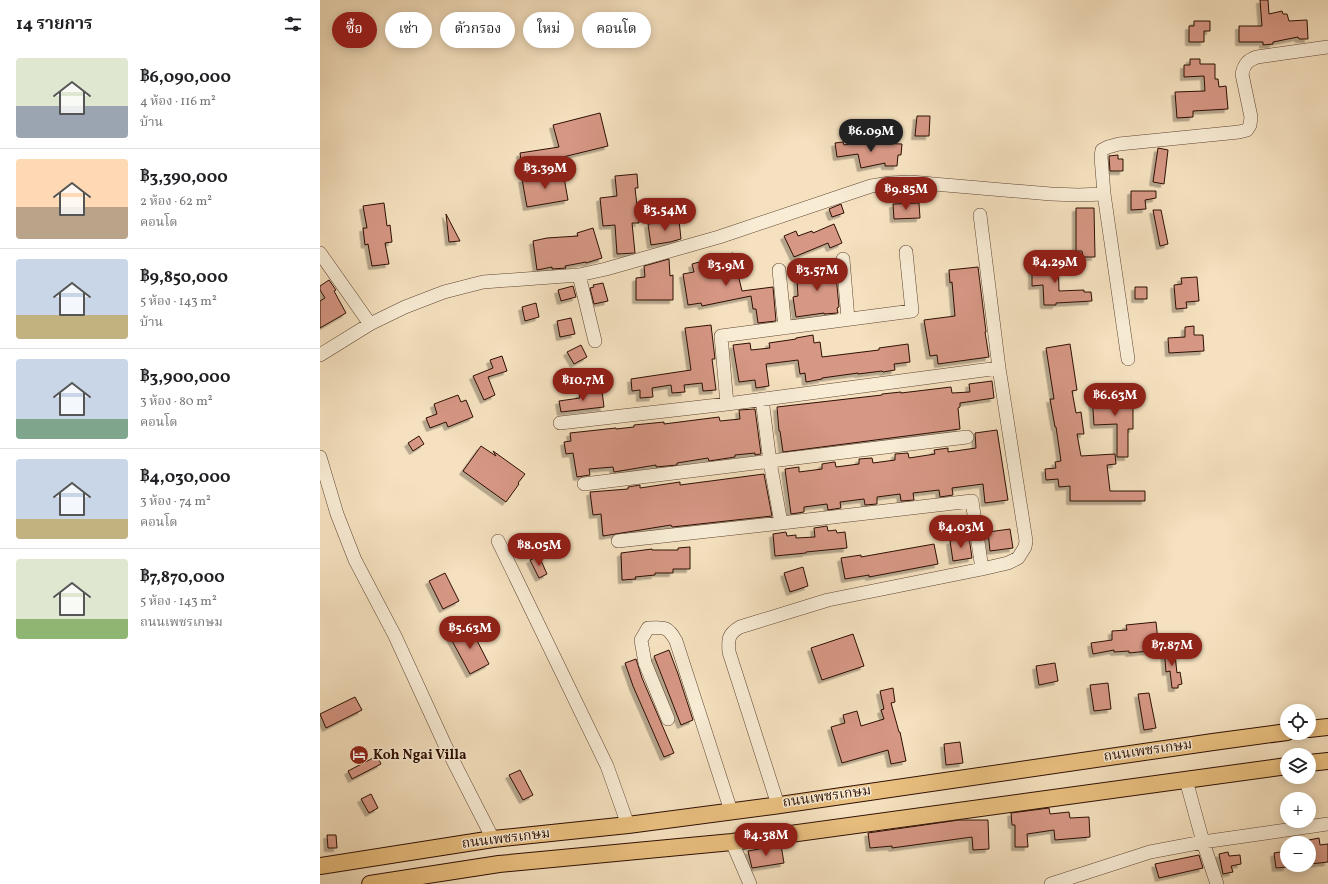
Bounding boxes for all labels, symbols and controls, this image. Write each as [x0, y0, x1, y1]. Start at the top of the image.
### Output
chip: ซื้อ [332, 12, 377, 48]
chip: เช่า [385, 12, 432, 48]
chip: ตัวกรอง [440, 12, 515, 48]
chip: ใหม่ [523, 12, 574, 48]
chip: คอนโด [582, 12, 651, 48]
text: 14 รายการ [16, 13, 93, 36]
icon: filters [282, 13, 304, 35]
text: ฿6,090,000 [140, 66, 231, 89]
icon: home [48, 74, 96, 122]
text: 4 ห้อง · 116 m² [140, 93, 216, 111]
text: บ้าน [140, 114, 163, 132]
pin: ฿6.09M [838, 119, 904, 153]
text: ฿6.09M [848, 123, 894, 141]
pin: ฿3.39M [512, 156, 578, 190]
text: ฿3.39M [523, 160, 567, 178]
text: ฿3,390,000 [140, 166, 228, 189]
icon: home [48, 175, 96, 223]
pin: ฿9.85M [873, 177, 939, 211]
text: ฿9.85M [884, 181, 928, 199]
text: 2 ห้อง · 62 m² [140, 193, 212, 211]
pin: ฿3.54M [632, 198, 698, 232]
text: ฿3.54M [643, 202, 687, 220]
text: คอนโด [140, 214, 178, 232]
pin: ฿4.29M [1022, 250, 1088, 284]
pin: ฿3.9M [698, 253, 754, 287]
text: ฿4.29M [1032, 254, 1078, 272]
text: ฿3.9M [707, 257, 745, 275]
pin: ฿3.57M [784, 258, 850, 292]
text: ฿3.57M [796, 262, 838, 280]
text: ฿9,850,000 [140, 266, 228, 289]
icon: home [48, 275, 96, 323]
text: 5 ห้อง · 143 m² [140, 293, 217, 311]
text: บ้าน [140, 314, 163, 332]
text: ฿3,900,000 [140, 366, 230, 389]
pin: ฿10.7M [550, 368, 616, 402]
text: ฿10.7M [562, 372, 604, 390]
icon: home [48, 375, 96, 423]
pin: ฿6.63M [1082, 383, 1148, 417]
text: ฿6.63M [1093, 387, 1137, 405]
text: 3 ห้อง · 80 m² [140, 393, 213, 411]
text: คอนโด [140, 414, 178, 432]
text: ฿4,030,000 [140, 466, 231, 489]
icon: home [48, 475, 96, 523]
text: 3 ห้อง · 74 m² [140, 493, 211, 511]
text: คอนโด [140, 514, 178, 532]
pin: ฿4.03M [928, 515, 994, 549]
text: ฿4.03M [938, 519, 984, 537]
pin: ฿8.05M [506, 533, 572, 567]
text: ฿8.05M [517, 537, 561, 555]
text: ฿7,870,000 [140, 566, 225, 589]
icon: home [48, 575, 96, 623]
text: 5 ห้อง · 143 m² [140, 593, 217, 611]
text: ถนนเพชรเกษม [140, 614, 223, 632]
pin: ฿5.63M [437, 616, 503, 650]
text: ฿5.63M [448, 620, 492, 638]
pin: ฿7.87M [1139, 633, 1205, 667]
text: ฿7.87M [1151, 637, 1193, 655]
map controls [1280, 704, 1316, 872]
button: locate [1280, 704, 1316, 740]
street label: ถนนเพชรเกษม [1103, 735, 1193, 767]
hotel icon: Koh Ngai Villa [348, 744, 370, 766]
place label: Koh Ngai Villa [373, 746, 467, 765]
button: layers [1280, 748, 1316, 784]
street label: ถนนเพชรเกษม [782, 781, 872, 813]
button: + [1280, 792, 1316, 828]
pin: ฿4.38M [733, 823, 799, 857]
street label: ถนนเพชรเกษม [461, 824, 551, 854]
text: ฿4.38M [744, 827, 788, 845]
button: − [1280, 836, 1316, 872]

